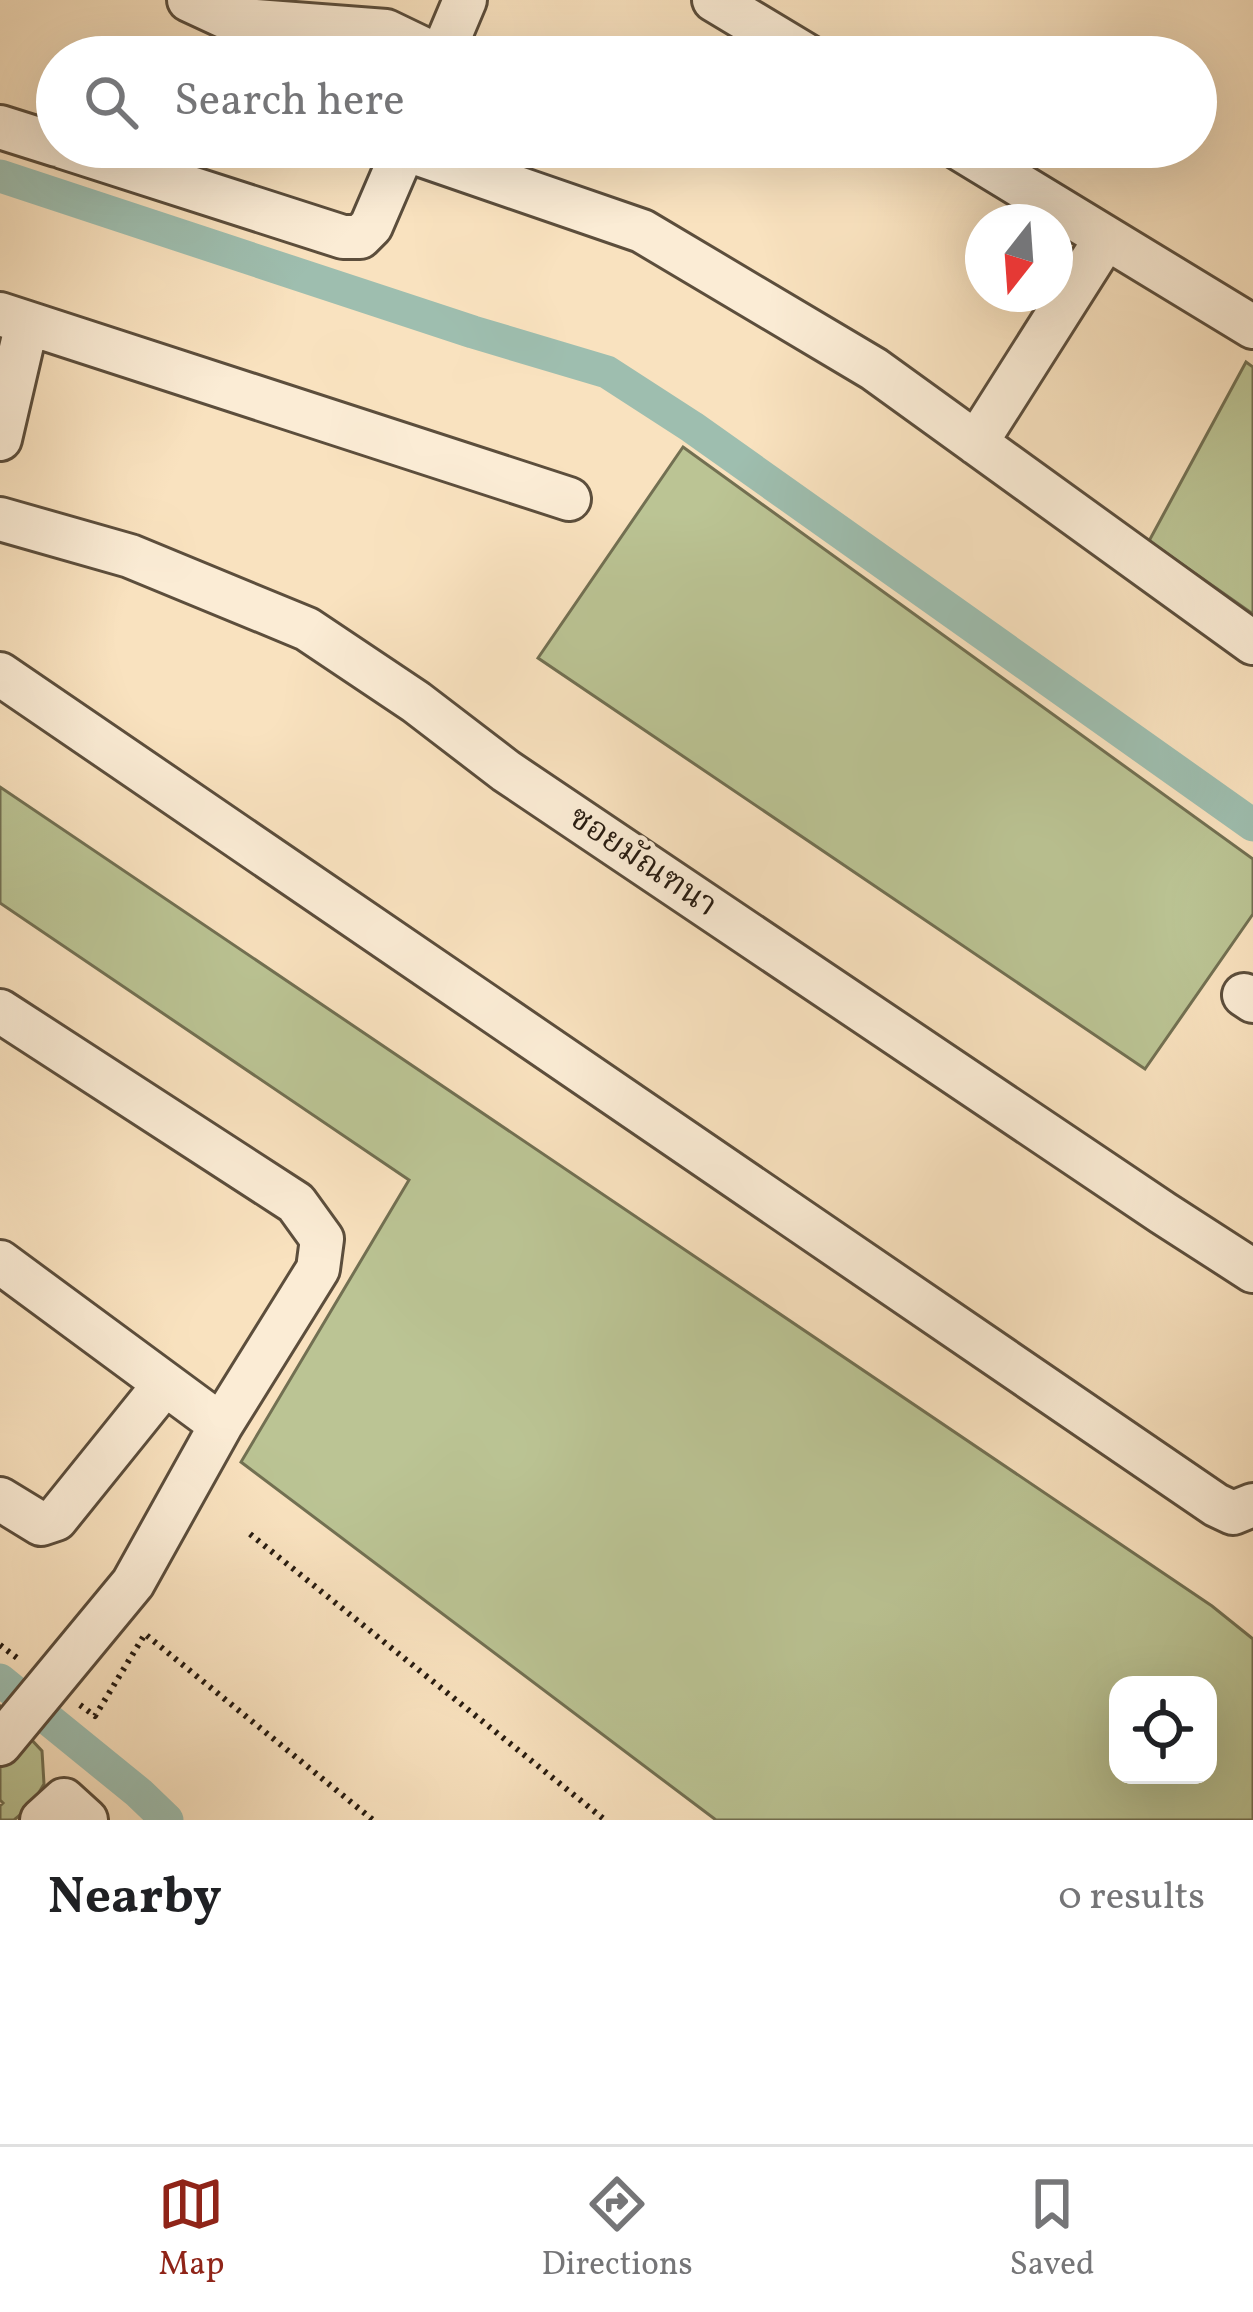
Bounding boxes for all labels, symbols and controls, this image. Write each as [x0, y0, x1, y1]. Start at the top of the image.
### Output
search box [36, 36, 1217, 168]
icon: search [78, 69, 144, 135]
text: Search here [174, 71, 405, 134]
north arrow [965, 204, 1073, 312]
street label: ซอยมัณฑนา [559, 796, 725, 930]
map controls [1109, 1676, 1217, 1784]
button: locate [1109, 1676, 1217, 1784]
text: Nearby [48, 1863, 222, 1934]
text: 0 results [1058, 1871, 1205, 1925]
tab: Map [158, 2171, 225, 2289]
tab: Directions [541, 2171, 693, 2289]
tab: Saved [1010, 2171, 1095, 2289]

